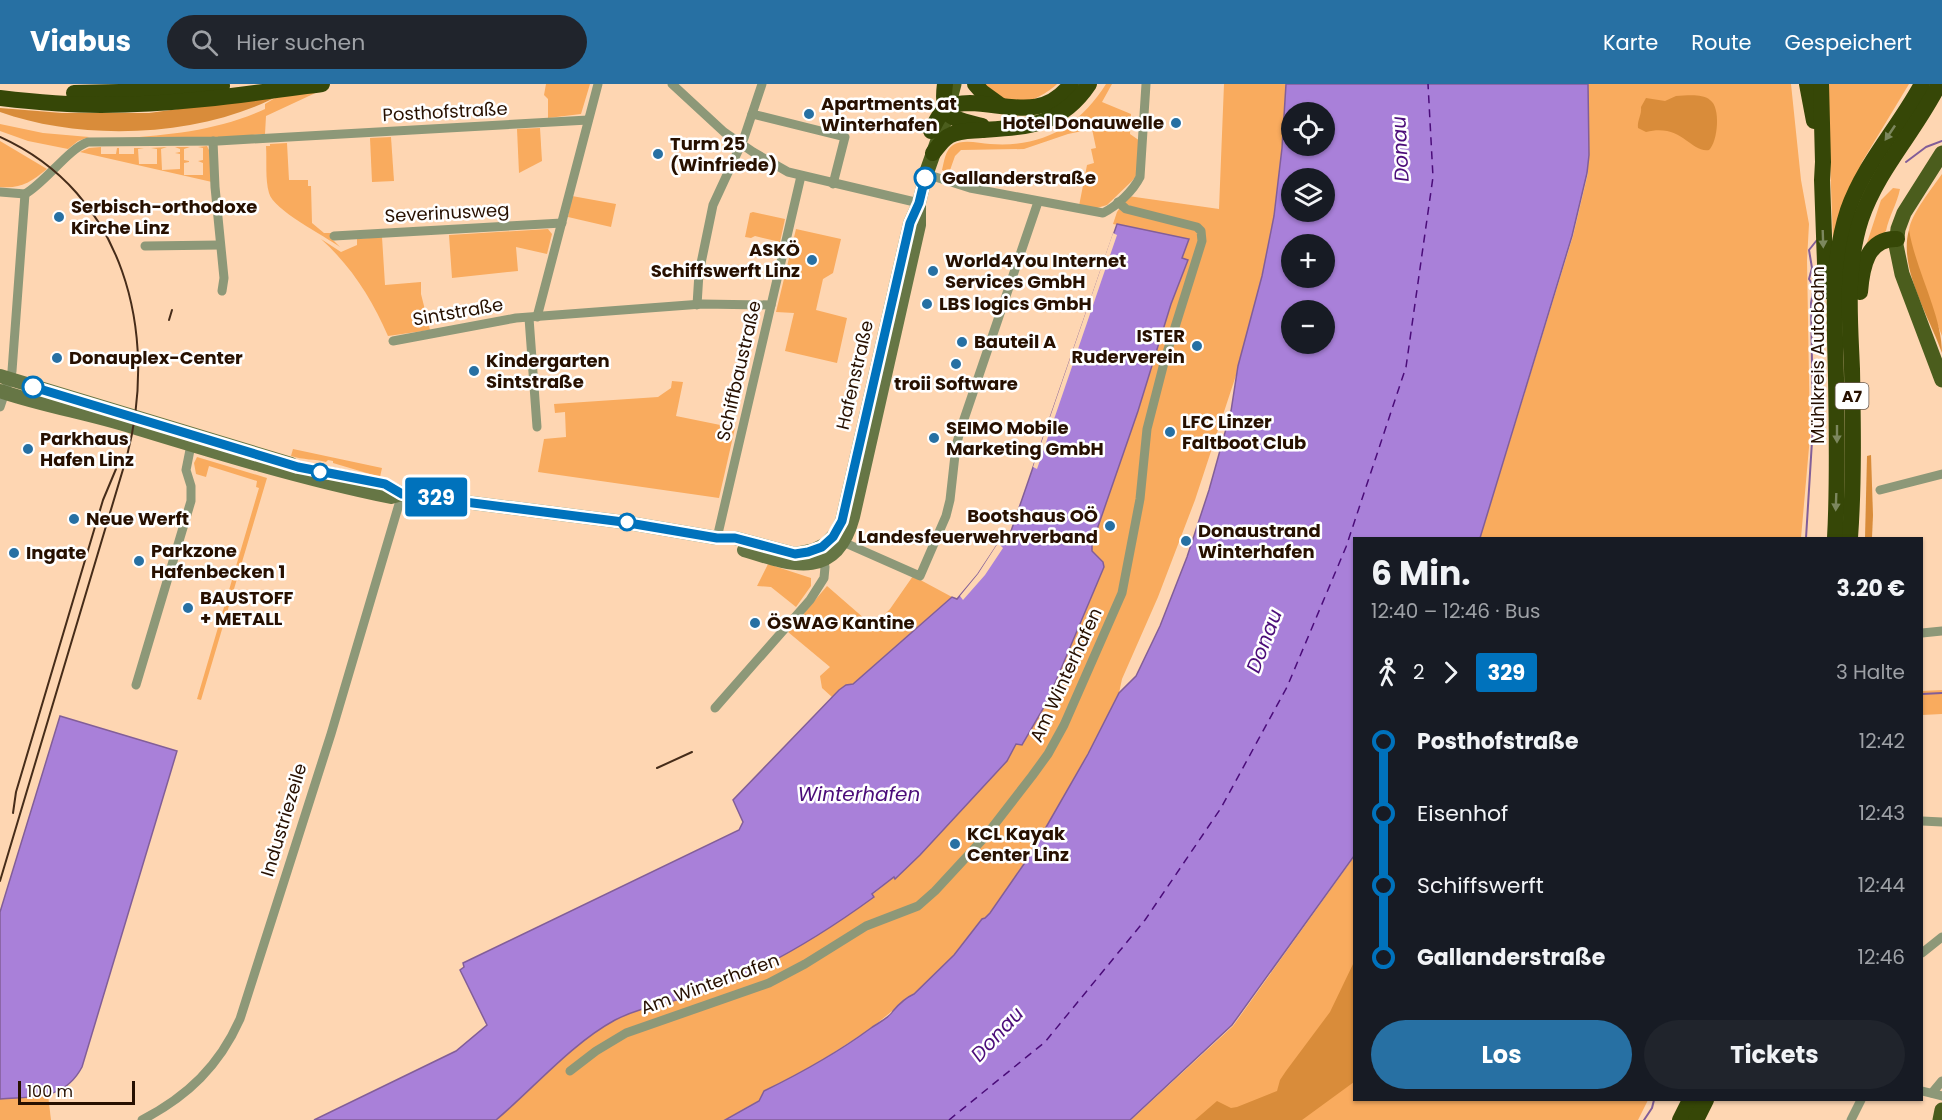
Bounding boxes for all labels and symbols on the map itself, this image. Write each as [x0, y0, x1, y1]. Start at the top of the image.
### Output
place label: Apartments at Winterhafen [821, 91, 957, 137]
street label: Posthofstraße [382, 96, 508, 127]
marker: Apartments at Winterhafen [802, 107, 816, 121]
place label: Hotel Donauwelle [1002, 110, 1164, 135]
water label: Donau [1384, 115, 1416, 183]
marker: Hotel Donauwelle [1169, 116, 1183, 130]
one-way arrow [1885, 125, 1896, 142]
place label: Turm 25 (Winfriede) [670, 131, 777, 177]
marker: Turm 25 (Winfriede) [651, 147, 665, 161]
place label: Gallanderstraße [942, 165, 1096, 190]
marker: Gallanderstraße [914, 167, 936, 189]
place label: Serbisch-orthodoxe Kirche Linz [71, 194, 257, 240]
street label: Severinusweg [384, 197, 510, 228]
marker: Serbisch-orthodoxe Kirche Linz [52, 210, 66, 224]
one-way arrow [1819, 229, 1828, 248]
place label: ASKÖ Schiffswerft Linz [651, 237, 800, 283]
place label: World4You Internet Services GmbH [945, 248, 1126, 294]
marker: ASKÖ Schiffswerft Linz [805, 253, 819, 267]
marker: World4You Internet Services GmbH [926, 264, 940, 278]
street label: Mühlkreis Autobahn [1805, 266, 1830, 444]
street label: Sintstraße [411, 291, 505, 332]
place label: LBS logics GmbH [939, 291, 1092, 316]
marker: LBS logics GmbH [920, 297, 934, 311]
street label: Schiffbaustraße [710, 298, 767, 444]
street label: Hafenstraße [830, 318, 879, 432]
place label: ISTER Ruderverein [1072, 323, 1185, 369]
place label: Bauteil A [974, 329, 1056, 354]
marker: Bauteil A [955, 335, 969, 349]
marker: ISTER Ruderverein [1190, 339, 1204, 353]
place label: Donauplex-Center [69, 345, 243, 370]
place label: Kindergarten Sintstraße [486, 348, 610, 394]
marker: Donauplex-Center [50, 351, 64, 365]
marker: troii Software [949, 357, 963, 371]
marker: Kindergarten Sintstraße [467, 364, 481, 378]
place label: troii Software [894, 371, 1018, 396]
unlabelled marker [22, 376, 44, 398]
road number: A7 [1836, 383, 1868, 409]
place label: LFC Linzer Faltboot Club [1182, 409, 1306, 455]
place label: SEIMO Mobile Marketing GmbH [946, 415, 1104, 461]
one-way arrow [1832, 424, 1842, 443]
marker: LFC Linzer Faltboot Club [1163, 425, 1177, 439]
place label: Parkhaus Hafen Linz [40, 426, 134, 472]
marker: SEIMO Mobile Marketing GmbH [927, 431, 941, 445]
marker: Parkhaus Hafen Linz [21, 442, 35, 456]
unlabelled marker [311, 463, 329, 481]
line badge: 329 [402, 478, 470, 516]
one-way arrow [1832, 492, 1841, 511]
place label: Bootshaus OÖ Landesfeuerwehrverband [858, 503, 1098, 549]
place label: Neue Werft [86, 506, 189, 531]
marker: Neue Werft [67, 512, 81, 526]
unlabelled marker [618, 513, 636, 531]
place label: Donaustrand Winterhafen [1198, 518, 1321, 564]
marker: Bootshaus OÖ Landesfeuerwehrverband [1103, 519, 1117, 533]
marker: Donaustrand Winterhafen [1179, 534, 1193, 548]
place label: Parkzone Hafenbecken 1 [151, 538, 285, 584]
place label: Ingate [26, 540, 86, 565]
marker: Ingate [7, 546, 21, 560]
marker: Parkzone Hafenbecken 1 [132, 554, 146, 568]
place label: BAUSTOFF + METALL [200, 585, 294, 631]
marker: BAUSTOFF + METALL [181, 601, 195, 615]
street label: Am Winterhafen [1023, 603, 1108, 746]
water label: Donau [1239, 605, 1289, 677]
place label: ÖSWAG Kantine [767, 610, 915, 635]
marker: ÖSWAG Kantine [748, 616, 762, 630]
street label: Industriezeile [254, 760, 313, 880]
water label: Winterhafen [798, 780, 920, 808]
place label: KCL Kayak Center Linz [967, 821, 1069, 867]
marker: KCL Kayak Center Linz [948, 837, 962, 851]
street label: Am Winterhafen [637, 947, 783, 1020]
water label: Donau [964, 1000, 1030, 1068]
scale bar [18, 1078, 135, 1106]

